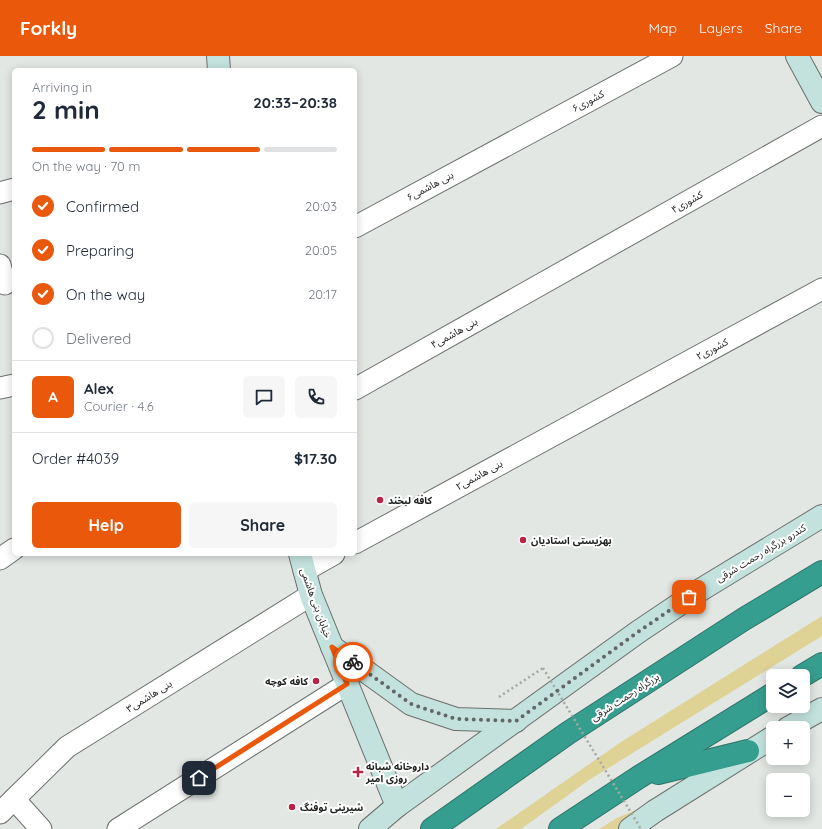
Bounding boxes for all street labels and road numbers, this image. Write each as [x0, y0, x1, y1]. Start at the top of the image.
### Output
street label: کشوری۶ [570, 87, 607, 115]
street label: ۶بنی هاشمی [404, 168, 456, 204]
street label: کشوری۴ [669, 188, 706, 216]
street label: ۴بنی هاشمی [428, 315, 480, 351]
street label: کشوری۲ [694, 335, 731, 363]
street label: ۲بنی هاشمی [453, 457, 505, 493]
street label: کندرو بزرگراه رحمت شرقی [714, 521, 809, 585]
street label: خیابان بنی هاشمی [297, 566, 335, 640]
street label: بزرگراه رحمت شرقی [588, 670, 662, 724]
street label: بنی هاشمی۳ [124, 677, 175, 715]

